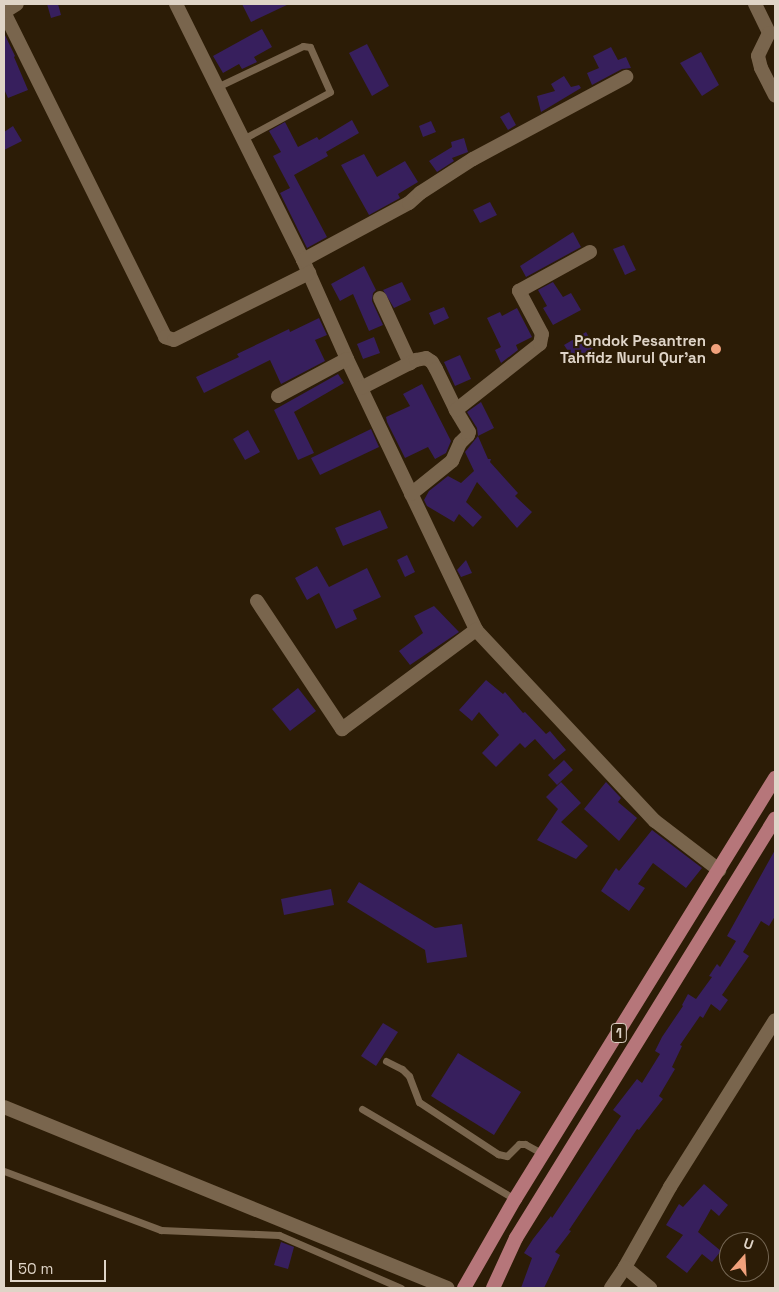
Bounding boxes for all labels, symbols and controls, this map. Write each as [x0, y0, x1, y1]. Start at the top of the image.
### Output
place label: Pondok Pesantren Tahfidz Nurul Qur'an [560, 331, 706, 366]
marker: Pondok Pesantren Tahfidz Nurul Qur'an [710, 343, 722, 355]
road number: 1 [610, 1021, 628, 1044]
north arrow [719, 1232, 769, 1282]
text: U [741, 1234, 756, 1254]
scale bar [12, 1250, 109, 1282]
text: 50 m [18, 1259, 53, 1278]

